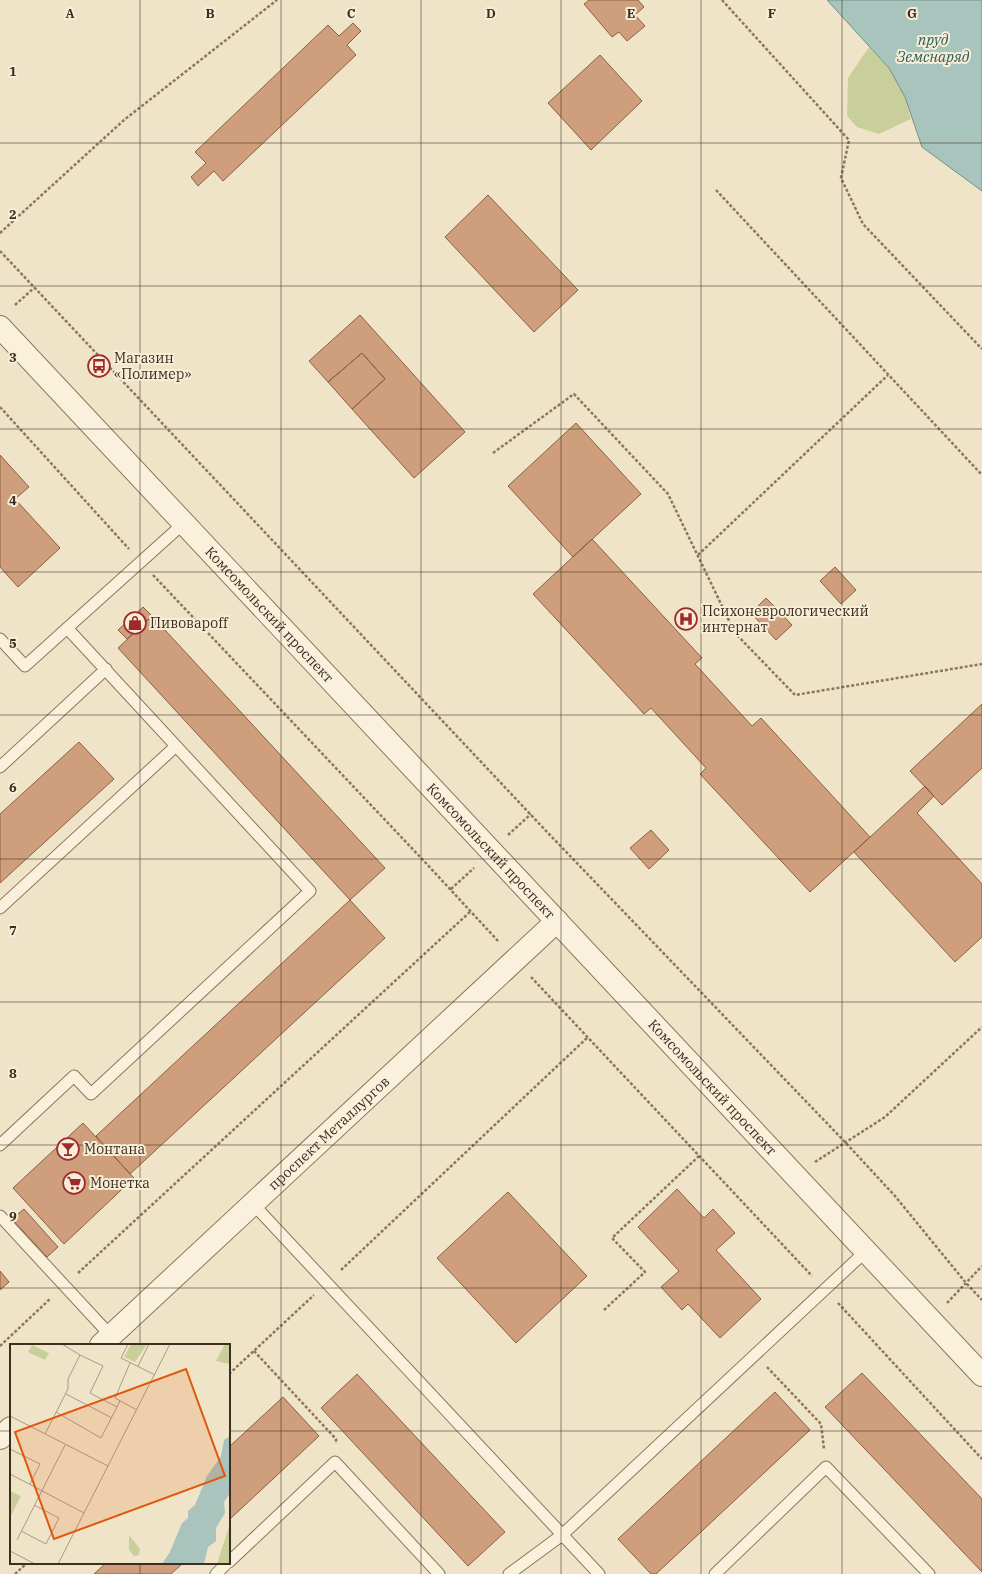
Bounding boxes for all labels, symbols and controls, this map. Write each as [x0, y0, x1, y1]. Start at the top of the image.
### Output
text: A [65, 5, 75, 22]
text: B [205, 5, 215, 22]
text: C [347, 5, 356, 22]
text: D [486, 5, 496, 22]
text: E [627, 5, 635, 22]
text: F [768, 5, 776, 22]
text: G [907, 5, 917, 22]
water label: пруд Земснаряд [897, 30, 970, 66]
text: 1 [9, 63, 17, 80]
text: 2 [9, 206, 17, 223]
text: 3 [9, 349, 17, 366]
place label: Магазин «Полимер» [114, 349, 191, 383]
bus stop icon: Магазин «Полимер» [86, 353, 112, 379]
text: 4 [9, 492, 17, 509]
street label: Комсомольский проспект [201, 543, 337, 686]
place label: Психоневрологический интернат [702, 602, 869, 636]
hospital icon: Психоневрологический интернат [673, 606, 699, 632]
shop icon: Пивовароff [122, 610, 148, 636]
place label: Пивовароff [150, 614, 229, 632]
text: 5 [9, 635, 17, 652]
text: 6 [9, 779, 17, 796]
street label: Комсомольский проспект [423, 779, 559, 923]
text: 7 [9, 922, 17, 939]
street label: Комсомольский проспект [644, 1016, 781, 1159]
text: 8 [9, 1065, 17, 1082]
street label: проспект Металлургов [264, 1072, 393, 1194]
bar icon: Монтана [55, 1136, 81, 1162]
place label: Монтана [84, 1140, 146, 1158]
supermarket icon: Монетка [61, 1170, 87, 1196]
place label: Монетка [90, 1174, 150, 1192]
text: 9 [9, 1208, 17, 1225]
inset map [10, 1344, 230, 1564]

